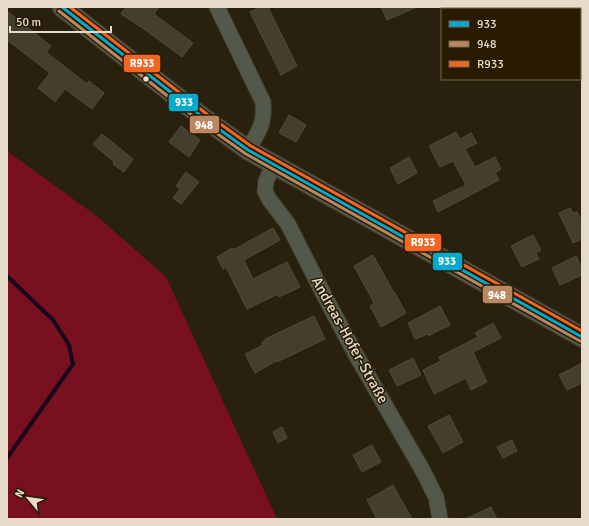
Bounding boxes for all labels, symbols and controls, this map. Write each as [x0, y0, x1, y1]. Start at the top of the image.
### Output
scale bar [10, 8, 111, 34]
legend [441, 8, 581, 80]
text: 50 m [16, 15, 41, 30]
text: 933 [477, 17, 496, 32]
text: 948 [477, 37, 496, 52]
line badge: R933 [123, 54, 161, 73]
text: R933 [130, 57, 154, 70]
text: R933 [477, 57, 504, 72]
unlabelled marker [141, 74, 151, 84]
line badge: 933 [168, 93, 199, 112]
text: 933 [175, 96, 193, 109]
line badge: 948 [189, 115, 220, 134]
text: 948 [195, 119, 213, 132]
line badge: R933 [404, 233, 442, 252]
text: R933 [411, 236, 435, 249]
line badge: 933 [432, 252, 463, 271]
text: 933 [438, 255, 456, 268]
street label: Andreas-Hofer-Straße [308, 274, 392, 406]
line badge: 948 [482, 285, 513, 304]
text: 948 [488, 289, 506, 302]
north arrow [8, 478, 48, 518]
text: N [12, 487, 27, 500]

